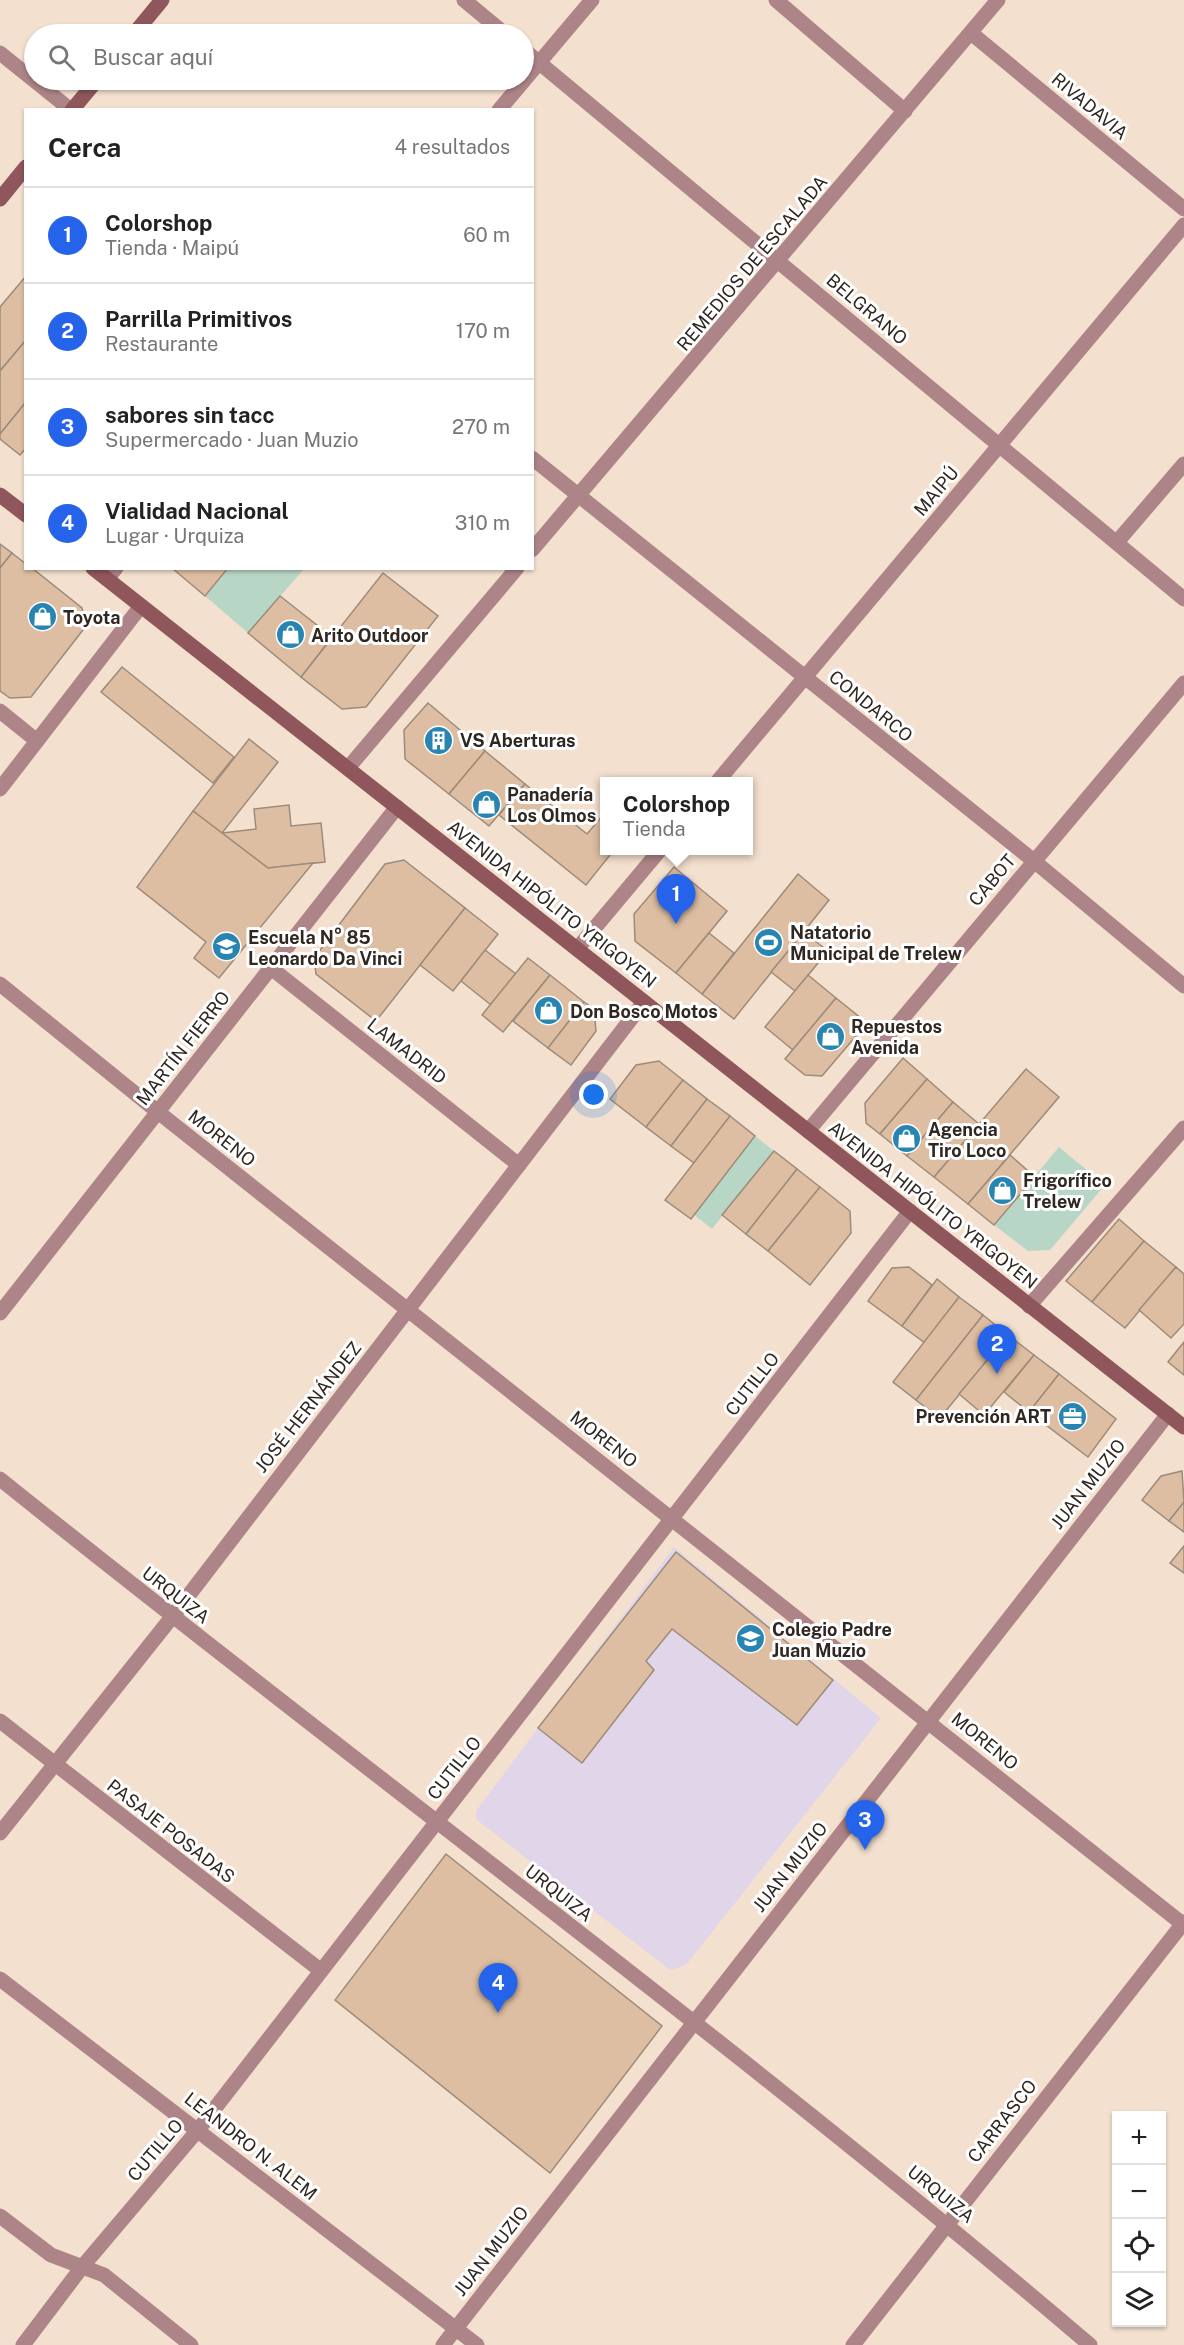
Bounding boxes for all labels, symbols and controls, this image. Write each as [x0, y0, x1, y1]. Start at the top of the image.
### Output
search box [24, 24, 534, 90]
icon: search [45, 41, 78, 74]
text: Buscar aquí [93, 44, 213, 70]
street label: RIVADAVIA [1048, 68, 1132, 144]
text: Cerca [48, 132, 121, 163]
text: 4 resultados [394, 135, 510, 159]
street label: REMEDIOS DE ESCALADA [673, 171, 832, 355]
text: Colorshop [105, 210, 212, 236]
text: 1 [63, 223, 72, 247]
text: 60 m [463, 223, 510, 247]
text: Tienda · Maipú [105, 236, 239, 260]
street label: BELGRANO [823, 269, 911, 349]
text: Parrilla Primitivos [105, 306, 292, 332]
text: 2 [61, 319, 74, 343]
text: 170 m [456, 319, 510, 343]
text: Restaurante [105, 332, 218, 356]
text: sabores sin tacc [105, 402, 274, 428]
text: 3 [61, 415, 74, 439]
text: 270 m [452, 415, 510, 439]
text: Supermercado · Juan Muzio [105, 428, 359, 452]
street label: MAIPÚ [909, 461, 963, 520]
text: Vialidad Nacional [105, 498, 289, 524]
text: 4 [61, 511, 74, 535]
text: 310 m [455, 511, 510, 535]
text: Lugar · Urquiza [105, 524, 244, 548]
shop icon: Toyota [26, 601, 58, 633]
place label: Toyota [63, 607, 120, 628]
shop icon: Arito Outdoor [274, 619, 306, 651]
place label: Arito Outdoor [311, 625, 429, 646]
street label: CONDARCO [825, 666, 917, 746]
building icon: VS Aberturas [423, 724, 455, 756]
place label: VS Aberturas [460, 730, 576, 751]
popup [600, 777, 753, 855]
place label: Panadería Los Olmos [507, 784, 596, 826]
shop icon: Panadería Los Olmos [470, 788, 502, 820]
text: Colorshop [623, 791, 730, 817]
street label: AVENIDA HIPÓLITO YRIGOYEN [443, 815, 661, 992]
text: Tienda [623, 817, 685, 841]
street label: CABOT [964, 850, 1020, 910]
pin: 1 [656, 874, 696, 924]
place label: Natatorio Municipal de Trelew [790, 922, 962, 964]
sports icon: Natatorio Municipal de Trelew [753, 926, 785, 958]
place label: Escuela N° 85 Leonardo Da Vinci [248, 927, 402, 969]
school or university icon: Escuela N° 85 Leonardo Da Vinci [211, 931, 243, 963]
street label: MARTÍN FIERRO [131, 986, 234, 1109]
shop icon: Don Bosco Motos [533, 995, 565, 1027]
place label: Don Bosco Motos [570, 1001, 718, 1022]
street label: LAMADRID [363, 1014, 451, 1088]
place label: Repuestos Avenida [851, 1016, 942, 1058]
shop icon: Repuestos Avenida [814, 1020, 846, 1052]
your location [579, 1080, 608, 1109]
street label: MORENO [184, 1105, 260, 1171]
street label: AVENIDA HIPÓLITO YRIGOYEN [824, 1116, 1042, 1293]
place label: Agencia Tiro Loco [928, 1119, 1006, 1161]
shop icon: Agencia Tiro Loco [891, 1123, 923, 1155]
place label: Frigorífico Trelew [1023, 1170, 1112, 1212]
shop icon: Frigorífico Trelew [986, 1174, 1018, 1206]
pin: 2 [978, 1324, 1016, 1374]
street label: JOSÉ HERNÁNDEZ [250, 1337, 366, 1477]
street label: CUTILLO [721, 1348, 783, 1420]
office icon: Prevención ART [1056, 1400, 1088, 1432]
street label: MORENO [566, 1406, 642, 1472]
place label: Prevención ART [915, 1406, 1051, 1427]
street label: JUAN MUZIO [1046, 1435, 1130, 1533]
street label: URQUIZA [138, 1562, 214, 1628]
place label: Colegio Padre Juan Muzio [772, 1619, 892, 1661]
school or university icon: Colegio Padre Juan Muzio [735, 1623, 767, 1655]
street label: MORENO [948, 1708, 1022, 1774]
street label: CUTILLO [423, 1732, 485, 1804]
street label: PASAJE POSADAS [103, 1775, 239, 1887]
pin: 3 [846, 1800, 884, 1850]
street label: JUAN MUZIO [748, 1818, 832, 1916]
street label: URQUIZA [521, 1860, 597, 1926]
pin: 4 [478, 1964, 518, 2013]
street label: CARRASCO [963, 2075, 1041, 2167]
street label: LEANDRO N. ALEM [181, 2088, 321, 2204]
map controls [1112, 2111, 1166, 2327]
button: + [1112, 2111, 1166, 2165]
street label: CUTILLO [123, 2115, 187, 2185]
street label: URQUIZA [903, 2161, 979, 2227]
button: − [1112, 2165, 1166, 2219]
street label: JUAN MUZIO [449, 2202, 533, 2300]
button: locate [1112, 2219, 1166, 2273]
button: layers [1112, 2273, 1166, 2327]

